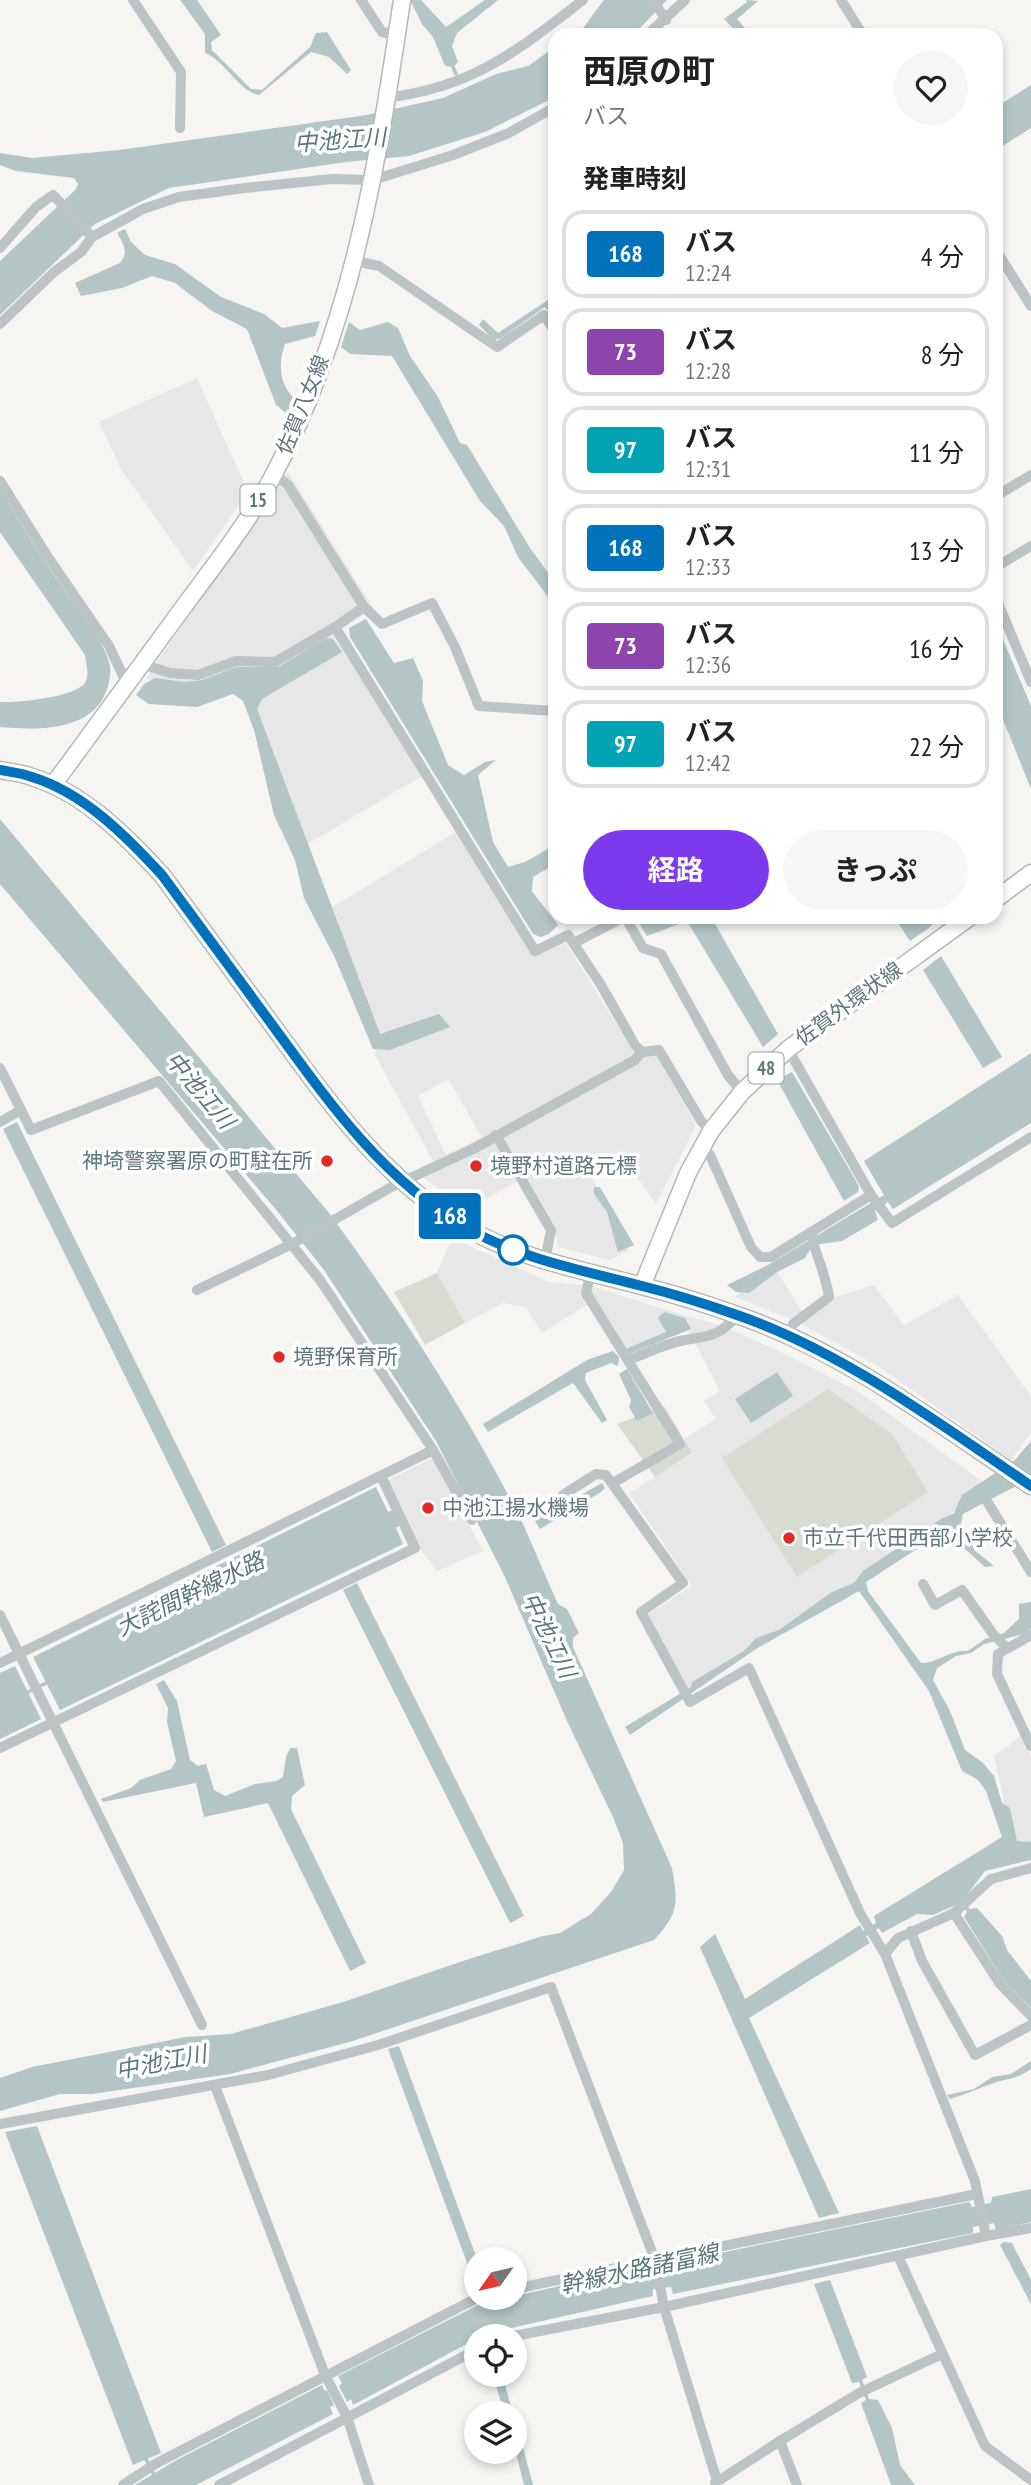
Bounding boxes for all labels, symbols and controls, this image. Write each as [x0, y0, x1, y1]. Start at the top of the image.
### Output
text: 西原の町 [583, 49, 715, 92]
button: heart [894, 51, 968, 125]
text: バス [583, 101, 629, 130]
water label: 中池江川 [293, 122, 390, 157]
text: 発車時刻 [583, 162, 687, 195]
text: バス [685, 225, 737, 258]
text: 168 [608, 238, 643, 269]
text: 4 分 [921, 240, 964, 273]
text: 12:24 [685, 258, 731, 287]
text: バス [685, 323, 737, 356]
text: 73 [614, 336, 637, 367]
text: 8 分 [921, 338, 964, 371]
street label: 佐賀八女線 [270, 351, 335, 459]
text: 12:28 [685, 356, 731, 385]
text: バス [685, 421, 737, 454]
text: 97 [614, 434, 637, 465]
text: 11 分 [909, 436, 964, 469]
text: 12:31 [685, 454, 731, 483]
road number: 15 [240, 485, 276, 516]
text: バス [685, 519, 737, 552]
text: 168 [608, 532, 643, 563]
text: 13 分 [909, 534, 964, 567]
text: 12:33 [685, 552, 731, 581]
text: バス [685, 617, 737, 650]
text: 73 [614, 630, 637, 661]
text: 16 分 [909, 632, 964, 665]
text: 12:36 [685, 650, 731, 679]
text: バス [685, 715, 737, 748]
text: 97 [614, 728, 637, 759]
text: 22 分 [909, 730, 964, 763]
text: 12:42 [685, 748, 731, 777]
button: 経路 [583, 830, 769, 910]
button: きっぷ [783, 830, 968, 910]
street label: 佐賀外環状線 [790, 956, 908, 1052]
water label: 中池江川 [160, 1045, 243, 1137]
road number: 48 [748, 1052, 784, 1084]
place label: 神埼警察署原の町駐在所 [82, 1147, 313, 1174]
place label: 境野村道路元標 [490, 1152, 637, 1179]
marker: 神埼警察署原の町駐在所 [319, 1153, 335, 1169]
marker: 境野村道路元標 [468, 1158, 484, 1174]
line badge: 168 [410, 1193, 490, 1239]
text: 168 [433, 1200, 467, 1231]
unlabelled marker [498, 1235, 528, 1265]
place label: 境野保育所 [293, 1343, 398, 1370]
marker: 境野保育所 [271, 1349, 287, 1365]
place label: 中池江揚水機場 [442, 1494, 589, 1521]
marker: 中池江揚水機場 [420, 1500, 436, 1516]
place label: 市立千代田西部小学校 [803, 1524, 1013, 1551]
marker: 市立千代田西部小学校 [781, 1530, 797, 1546]
water label: 大詫間幹線水路 [111, 1544, 270, 1642]
water label: 中池江川 [516, 1587, 584, 1685]
water label: 中池江川 [113, 2038, 212, 2085]
water label: 幹線水路諸富線 [557, 2237, 724, 2299]
north arrow [464, 2247, 527, 2310]
map controls [464, 2247, 527, 2464]
button: locate [464, 2324, 527, 2387]
button: layers [464, 2401, 527, 2464]

